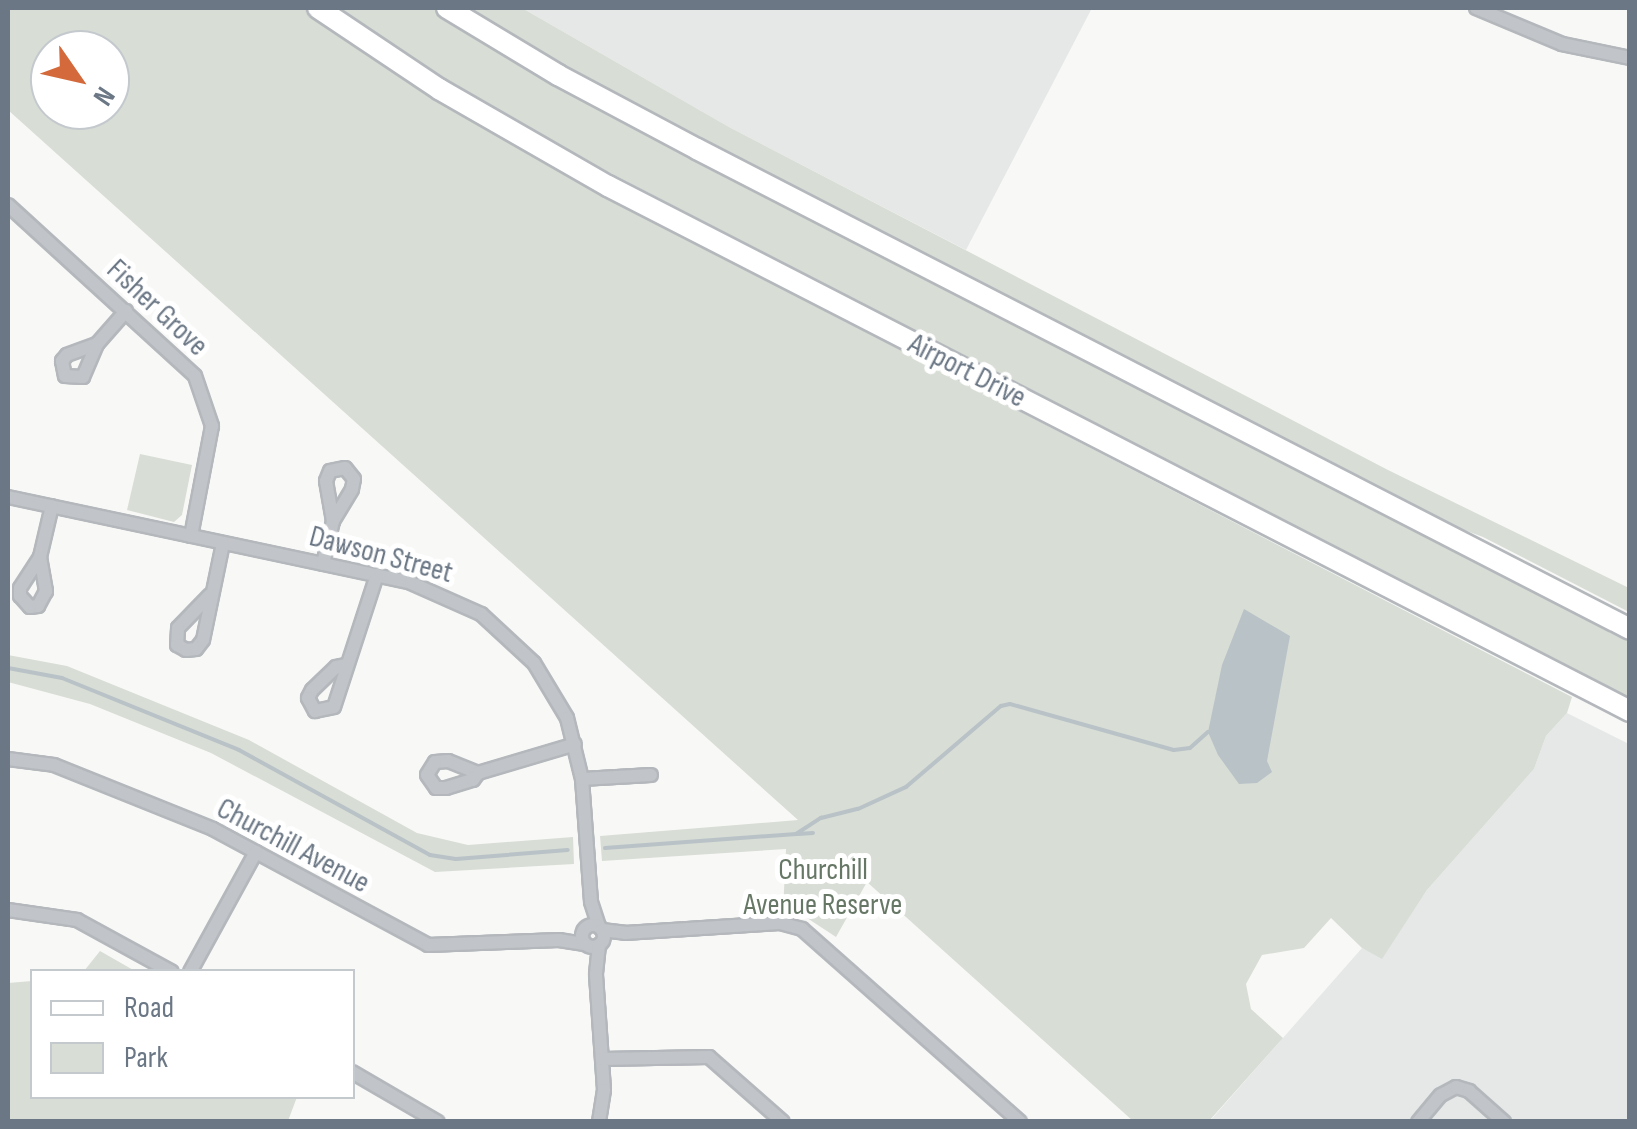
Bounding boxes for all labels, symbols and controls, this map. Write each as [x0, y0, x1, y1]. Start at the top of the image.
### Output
north arrow [30, 30, 130, 130]
text: N [86, 81, 121, 111]
street label: Fisher Grove [99, 252, 215, 364]
street label: Airport Drive [902, 326, 1032, 416]
street label: Dawson Street [305, 519, 457, 591]
street label: Churchill Avenue [210, 791, 376, 901]
park label: Churchill Avenue Reserve [744, 852, 902, 922]
legend [30, 969, 355, 1099]
text: Road [124, 990, 174, 1026]
text: Park [124, 1040, 168, 1076]

